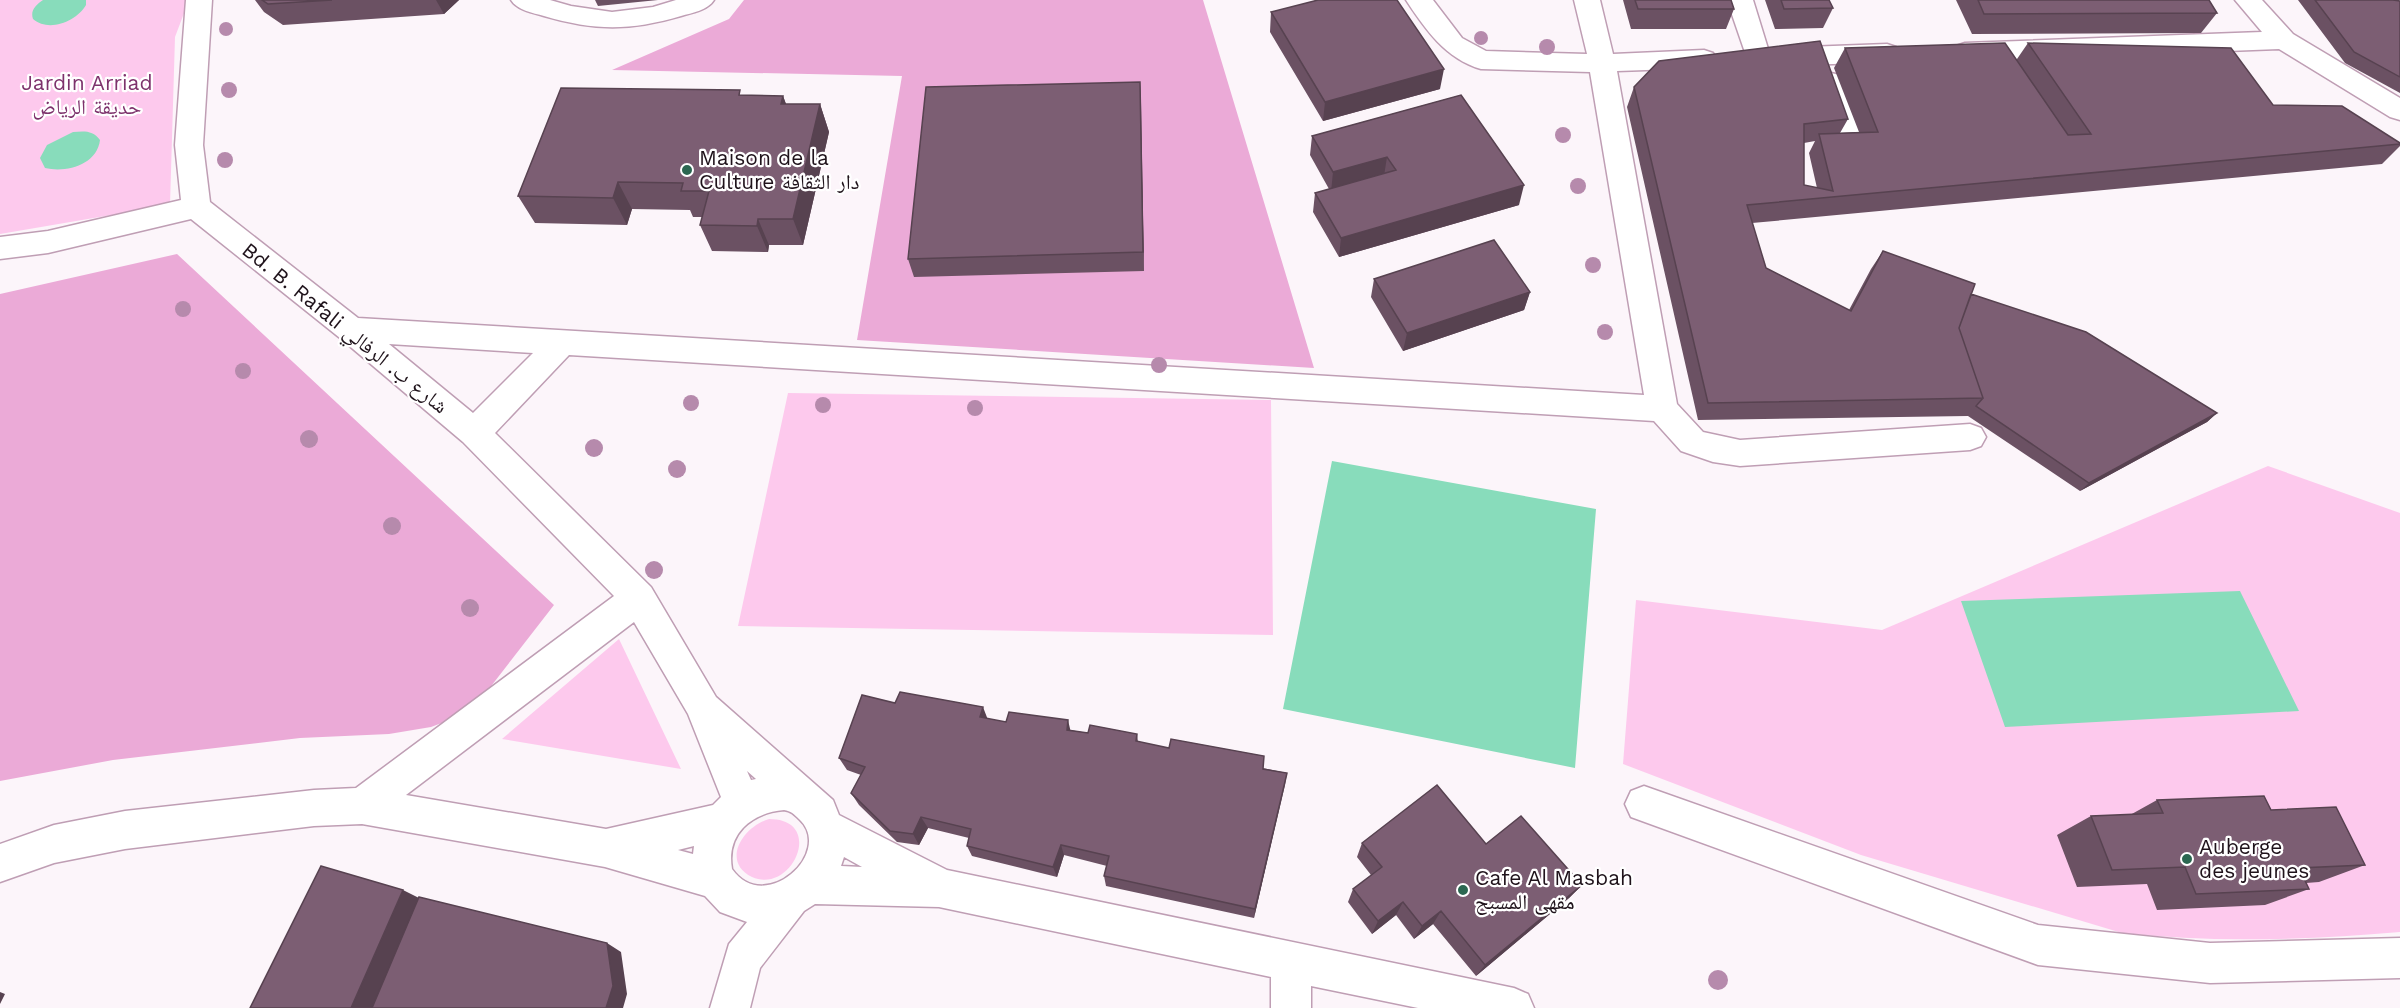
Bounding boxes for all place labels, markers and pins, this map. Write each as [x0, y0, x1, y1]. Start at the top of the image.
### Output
place label: Maison de la Culture دار الثقافة [699, 145, 859, 194]
marker: Maison de la Culture دار الثقافة [680, 163, 694, 177]
place label: Auberge des jeunes [2199, 834, 2309, 883]
marker: Auberge des jeunes [2180, 852, 2194, 866]
place label: Cafe Al Masbah مقهى المسبح [1475, 865, 1633, 915]
marker: Cafe Al Masbah مقهى المسبح [1456, 883, 1470, 897]

